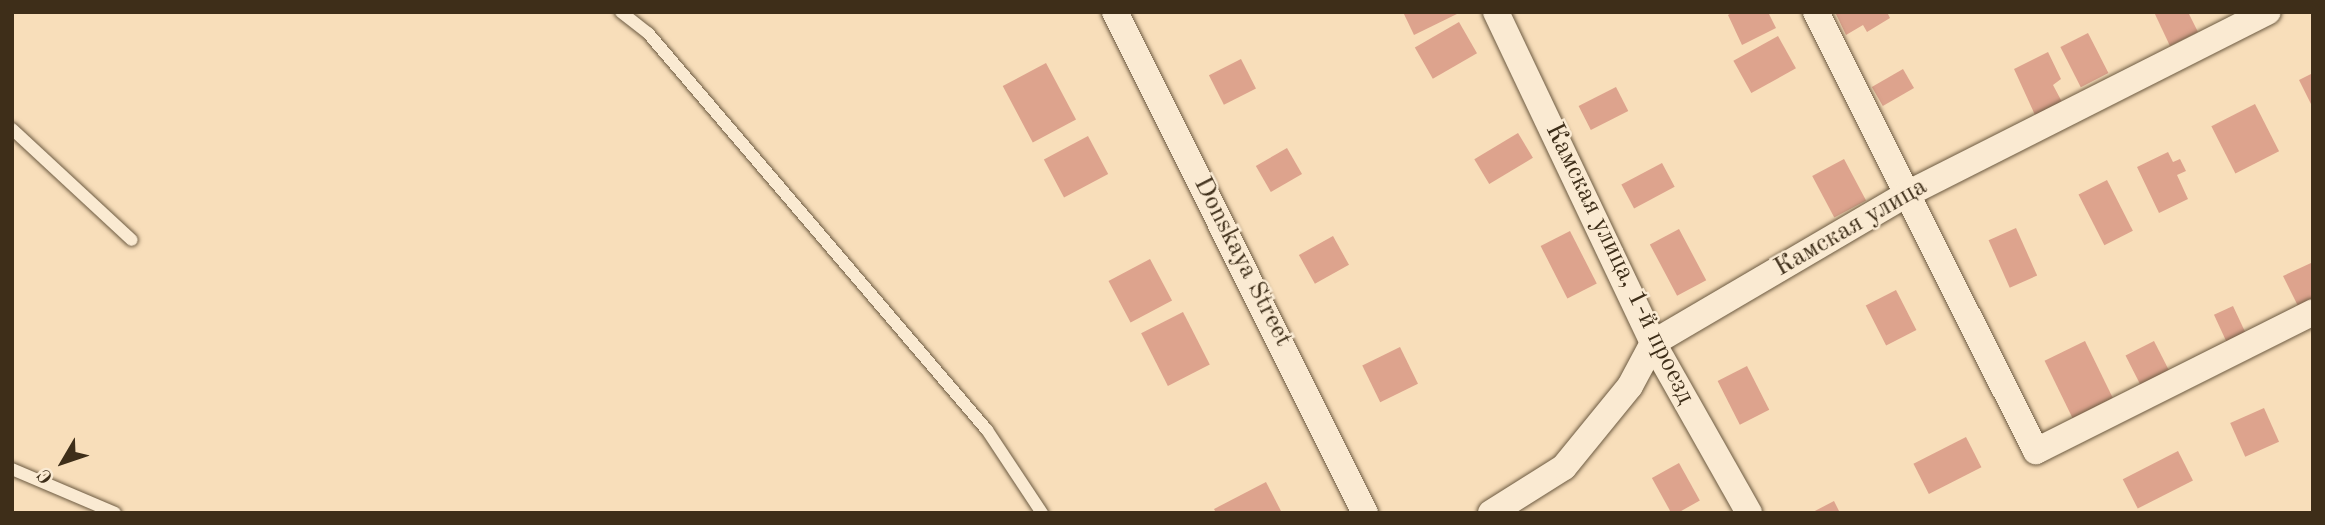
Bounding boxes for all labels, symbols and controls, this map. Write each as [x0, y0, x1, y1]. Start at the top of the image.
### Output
street label: Камская улица, 1-й проезд [1537, 119, 1701, 409]
street label: Donskaya Street [1186, 172, 1298, 352]
street label: Камская улица [1769, 172, 1933, 284]
north arrow [28, 427, 98, 497]
text: С [35, 465, 58, 486]

